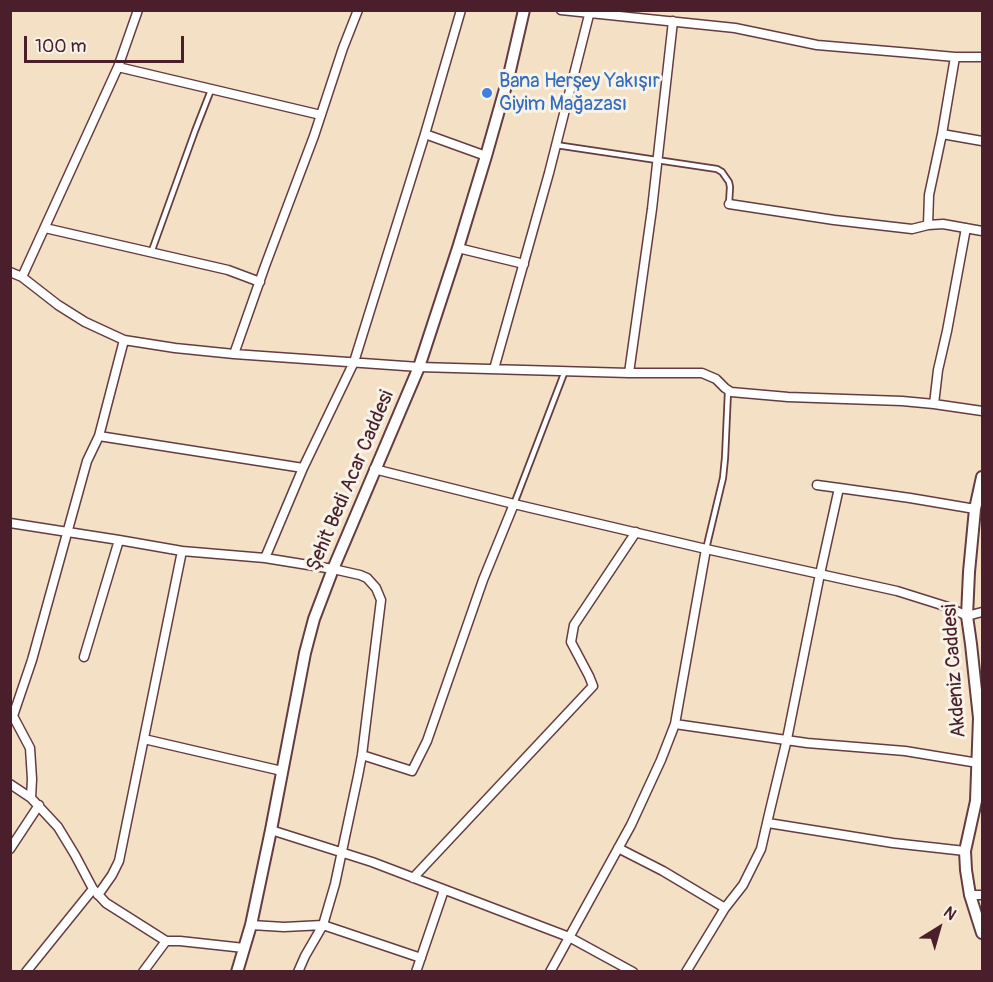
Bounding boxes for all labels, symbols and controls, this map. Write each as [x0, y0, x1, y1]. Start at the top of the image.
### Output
scale bar [27, 24, 188, 62]
text: 100 m [35, 35, 87, 58]
place label: Bana Herşey Yakışır Giyim Mağazası [499, 70, 660, 117]
marker: Bana Herşey Yakışır Giyim Mağazası [480, 86, 494, 100]
street label: Şehit Bedi Acar Caddesi [302, 387, 400, 575]
street label: Akdeniz Caddesi [938, 603, 972, 739]
north arrow [909, 898, 969, 958]
text: N [939, 902, 960, 925]

